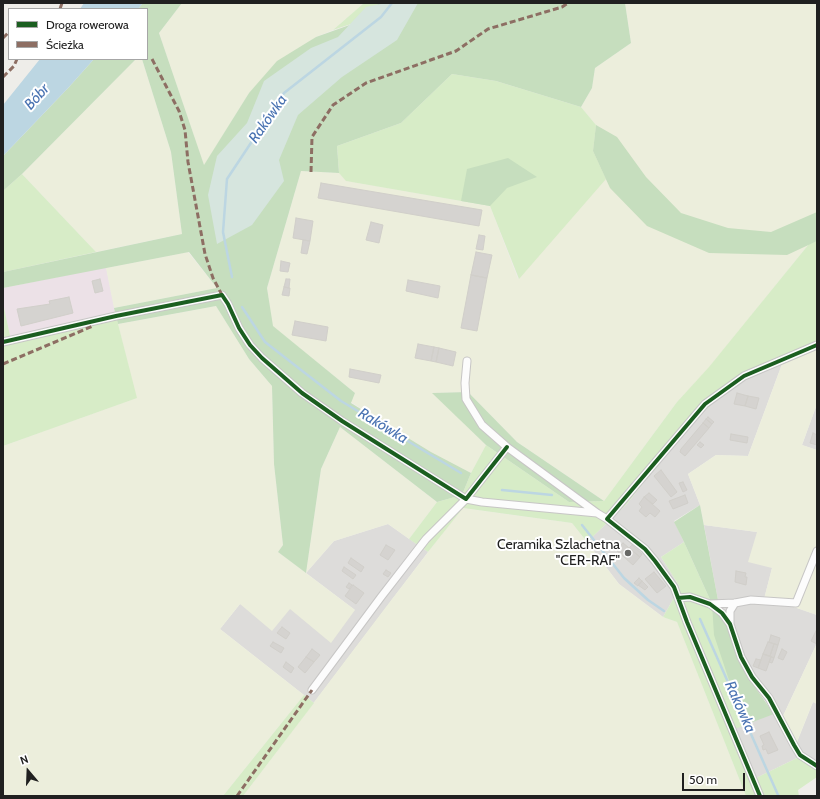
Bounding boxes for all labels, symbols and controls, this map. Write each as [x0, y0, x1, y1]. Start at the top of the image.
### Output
legend [8, 8, 148, 60]
text: Droga rowerowa [46, 17, 129, 32]
text: Ścieżka [46, 37, 84, 52]
water label: Bóbr [21, 80, 53, 114]
water label: Rakówka [245, 91, 291, 147]
water label: Rakówka [355, 404, 411, 448]
place label: Ceramika Szlachetna "CER-RAF" [497, 537, 620, 570]
marker: Ceramika Szlachetna "CER-RAF" [623, 548, 633, 558]
water label: Rakówka [721, 678, 759, 736]
north arrow [8, 751, 48, 791]
text: N [18, 752, 30, 768]
scale bar [684, 765, 747, 791]
text: 50 m [689, 772, 717, 787]

